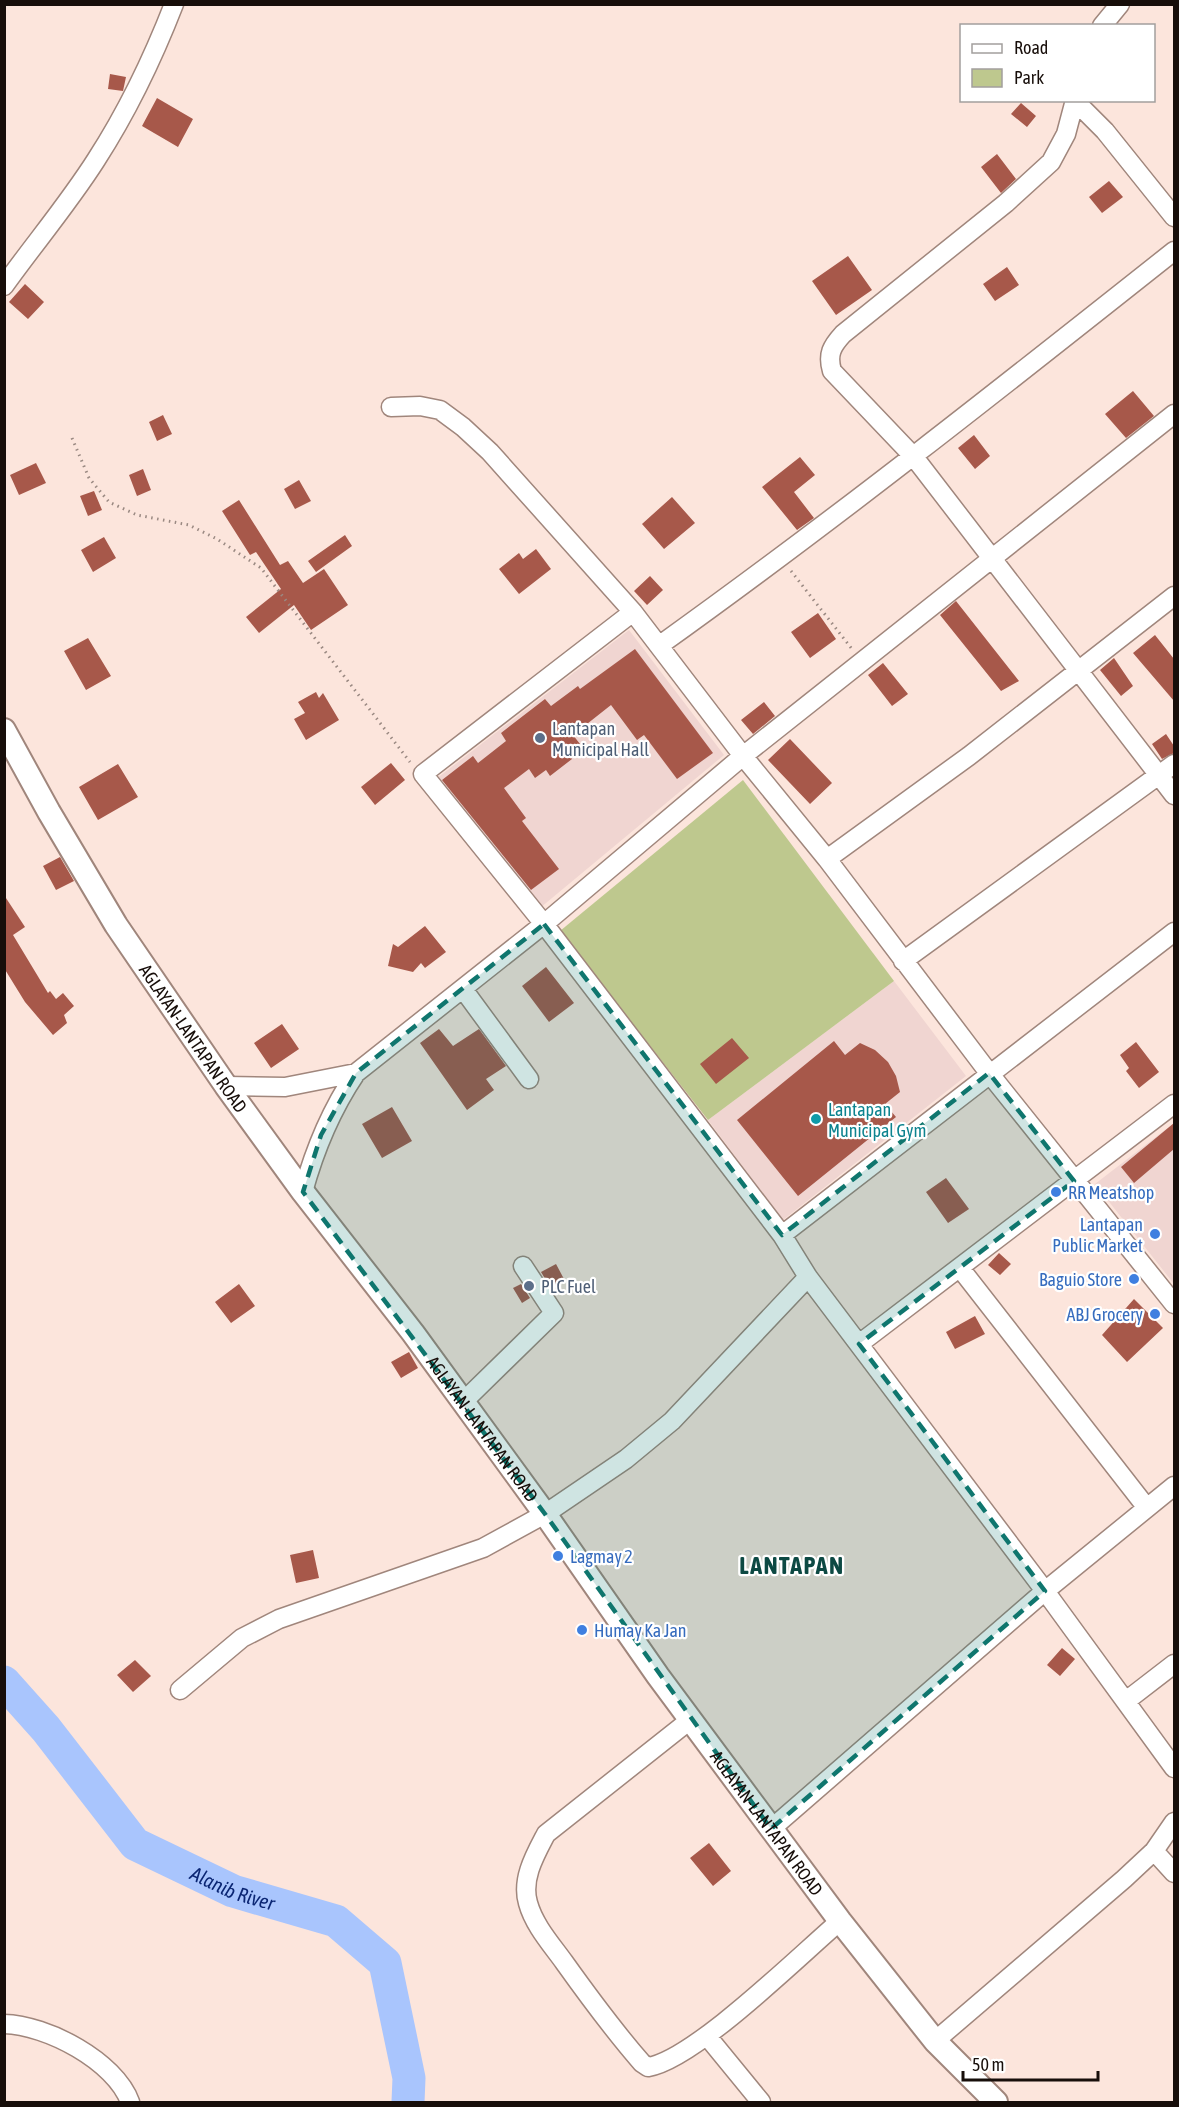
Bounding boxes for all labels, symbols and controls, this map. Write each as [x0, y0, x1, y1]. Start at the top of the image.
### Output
legend [960, 24, 1155, 102]
text: Road [1014, 37, 1048, 58]
text: Park [1014, 67, 1044, 88]
place label: Lantapan Municipal Hall [552, 718, 649, 760]
marker: Lantapan Municipal Hall [533, 731, 547, 745]
street label: AGLAYAN-LANTAPAN ROAD [135, 960, 252, 1116]
place label: Lantapan Municipal Gym [828, 1099, 926, 1141]
marker: Lantapan Municipal Gym [809, 1112, 823, 1126]
place label: RR Meatshop [1068, 1182, 1154, 1203]
marker: RR Meatshop [1049, 1185, 1063, 1199]
place label: Lantapan Public Market [1052, 1214, 1143, 1256]
marker: Lantapan Public Market [1148, 1227, 1162, 1241]
place label: Baguio Store [1039, 1269, 1122, 1290]
marker: Baguio Store [1127, 1272, 1141, 1286]
place label: PLC Fuel [541, 1276, 596, 1297]
marker: PLC Fuel [522, 1279, 536, 1293]
place label: ABJ Grocery [1067, 1304, 1143, 1325]
marker: ABJ Grocery [1148, 1307, 1162, 1321]
street label: AGLAYAN-LANTAPAN ROAD [423, 1352, 543, 1505]
place label: Lagmay 2 [570, 1546, 633, 1567]
marker: Lagmay 2 [551, 1549, 565, 1563]
district label: LANTAPAN [739, 1552, 845, 1579]
place label: Humay Ka Jan [594, 1620, 687, 1641]
marker: Humay Ka Jan [575, 1623, 589, 1637]
street label: AGLAYAN-LANTAPAN ROAD [706, 1746, 828, 1899]
water label: Alanib River [186, 1861, 279, 1914]
scale bar [963, 2044, 1098, 2082]
text: 50 m [972, 2054, 1004, 2075]

